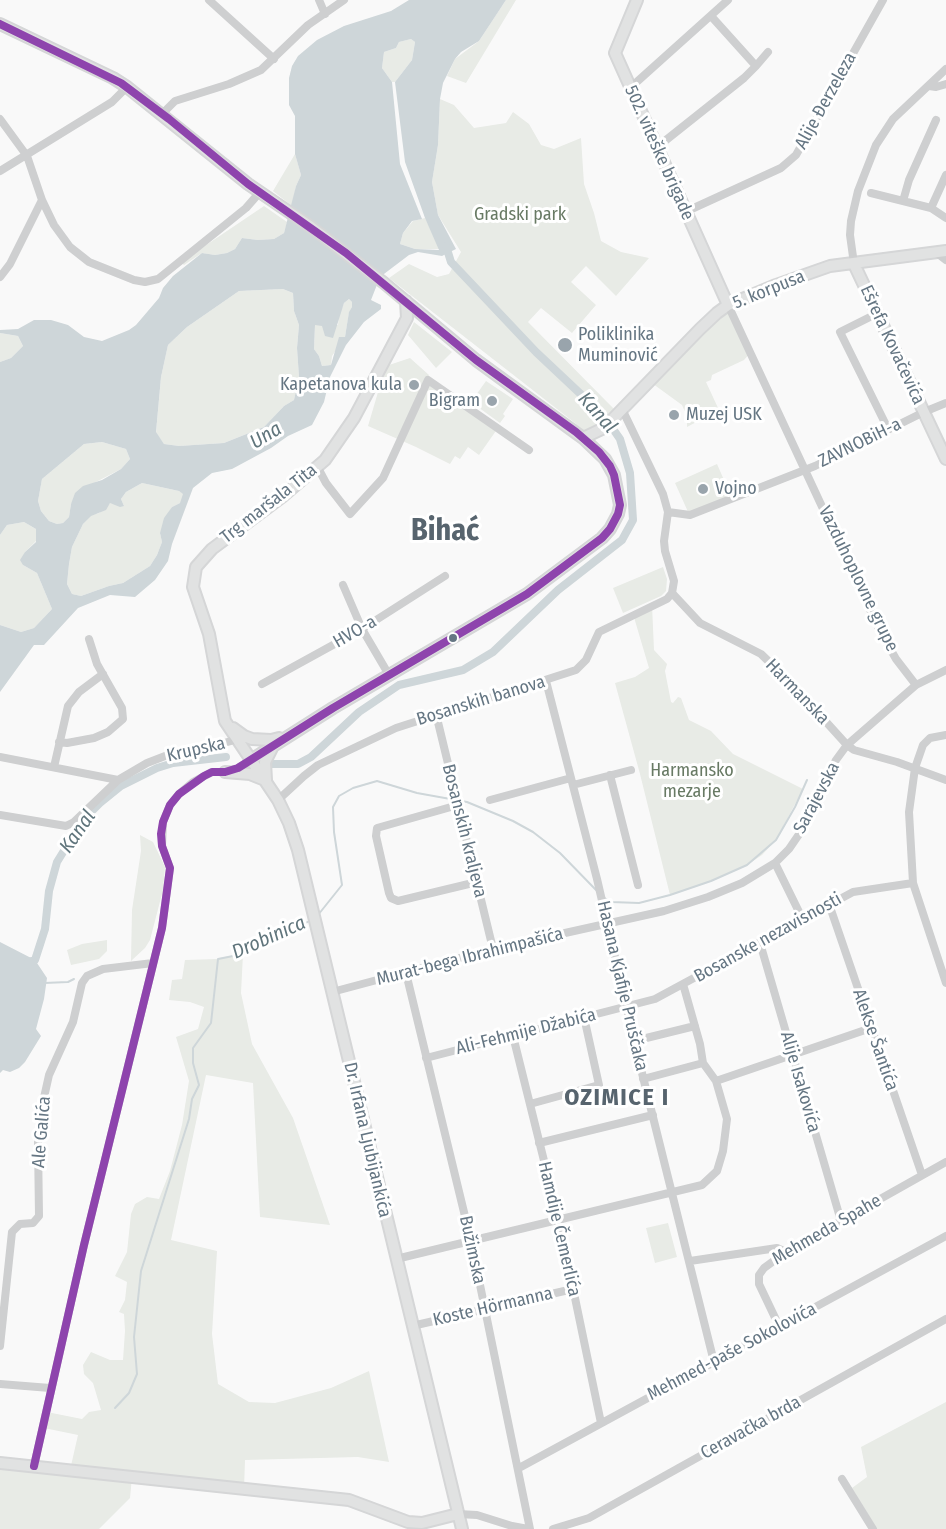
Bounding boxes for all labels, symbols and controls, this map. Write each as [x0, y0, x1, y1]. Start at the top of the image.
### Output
street label: Alije Đerzeleza [791, 49, 861, 153]
street label: 502. viteške brigade [620, 82, 698, 224]
park label: Gradski park [474, 204, 566, 226]
street label: 5. korpusa [730, 266, 808, 314]
street label: Ešrefa Kovačevića [855, 282, 929, 408]
place label: Poliklinika Muminović [578, 324, 658, 366]
marker: Poliklinika Muminović [556, 336, 574, 354]
place label: Kapetanova kula [280, 374, 402, 396]
marker: Kapetanova kula [407, 378, 421, 392]
water label: Kanal [572, 388, 622, 438]
place label: Bigram [429, 390, 480, 412]
marker: Bigram [485, 394, 499, 408]
place label: Muzej USK [686, 404, 762, 426]
marker: Muzej USK [667, 408, 681, 422]
street label: ZAVNOBiH-a [815, 414, 905, 472]
water label: Una [246, 417, 286, 455]
street label: Trg maršala Tita [216, 460, 322, 548]
place label: Vojno [715, 478, 757, 500]
marker: Vojno [696, 482, 710, 496]
street label: Vazduhoplovne grupe [813, 503, 903, 655]
district label: Bihać [411, 514, 479, 550]
street label: HVO-a [329, 611, 381, 653]
unlabelled marker [447, 632, 459, 644]
street label: Harmanska [760, 655, 834, 729]
street label: Bosanskih banova [414, 671, 548, 731]
street label: Krupska [165, 733, 227, 767]
street label: Sarajevska [789, 759, 845, 837]
park label: Harmansko mezarje [650, 760, 734, 802]
street label: Bosanskih kraljeva [437, 762, 491, 900]
water label: Kanal [55, 806, 101, 858]
street label: Bosanske nezavisnosti [691, 889, 845, 987]
street label: Hasana Kjafije Pruščaka [592, 899, 652, 1073]
water label: Drobinica [228, 911, 310, 965]
street label: Murat-bega Ibrahimpašića [374, 923, 566, 991]
street label: Alekse Šantića [848, 986, 902, 1094]
street label: Ali-Fehmije Džabića [454, 1004, 598, 1060]
street label: Alije Isakovića [775, 1029, 825, 1135]
street label: Dr. Irfana Ljubijankića [339, 1060, 395, 1220]
district label: OZIMICE I [564, 1084, 670, 1112]
street label: Ale Galića [28, 1095, 56, 1169]
street label: Hamdije Čemerlića [533, 1159, 585, 1299]
street label: Mehmeda Spahe [769, 1190, 885, 1270]
street label: Bužimska [454, 1214, 490, 1286]
street label: Koste Hörmanna [431, 1283, 555, 1331]
street label: Mehmed-paše Sokolovića [644, 1298, 820, 1406]
street label: Ceravačka brda [697, 1392, 805, 1464]

